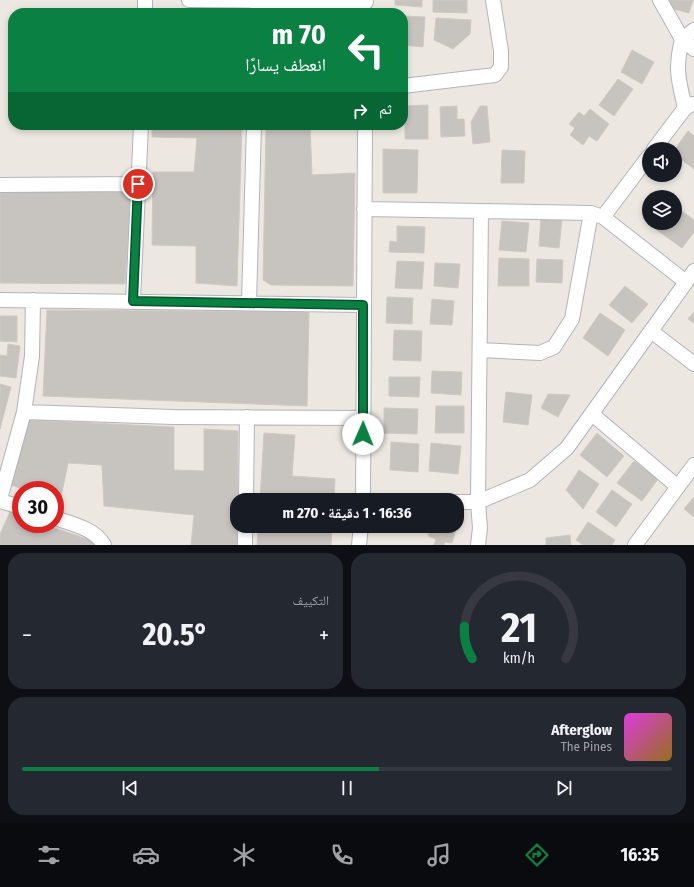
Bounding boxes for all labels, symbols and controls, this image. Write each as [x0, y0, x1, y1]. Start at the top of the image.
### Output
text: 70 m [272, 18, 326, 51]
icon: left [340, 24, 392, 76]
text: انعطف يسارًا [245, 54, 326, 76]
icon: right [349, 100, 371, 122]
text: ثم [379, 100, 392, 118]
map controls [642, 142, 682, 230]
button: sound [642, 142, 682, 182]
pin [121, 167, 155, 201]
icon: arrive [127, 173, 149, 195]
button: layers [642, 190, 682, 230]
position arrow [342, 413, 384, 455]
speed limit sign: 30 [12, 481, 64, 533]
text: 16:36 · 1 دقيقة · 270 m [282, 504, 412, 522]
text: التكييف [293, 593, 329, 608]
text: 21 [499, 603, 537, 653]
text: 20.5° [142, 617, 208, 653]
text: − [22, 622, 32, 649]
text: + [319, 622, 329, 649]
text: km/h [503, 650, 534, 667]
text: Afterglow [551, 721, 612, 739]
text: The Pines [561, 739, 612, 754]
icon: previous [119, 777, 141, 799]
icon: pause [336, 777, 358, 799]
icon: next [553, 777, 575, 799]
icon: filters [35, 841, 63, 869]
icon: car [132, 841, 160, 869]
icon: climate [230, 841, 258, 869]
icon: phone [328, 841, 356, 869]
icon: music [425, 841, 453, 869]
icon: directions [523, 841, 551, 869]
text: 16:35 [620, 844, 659, 866]

